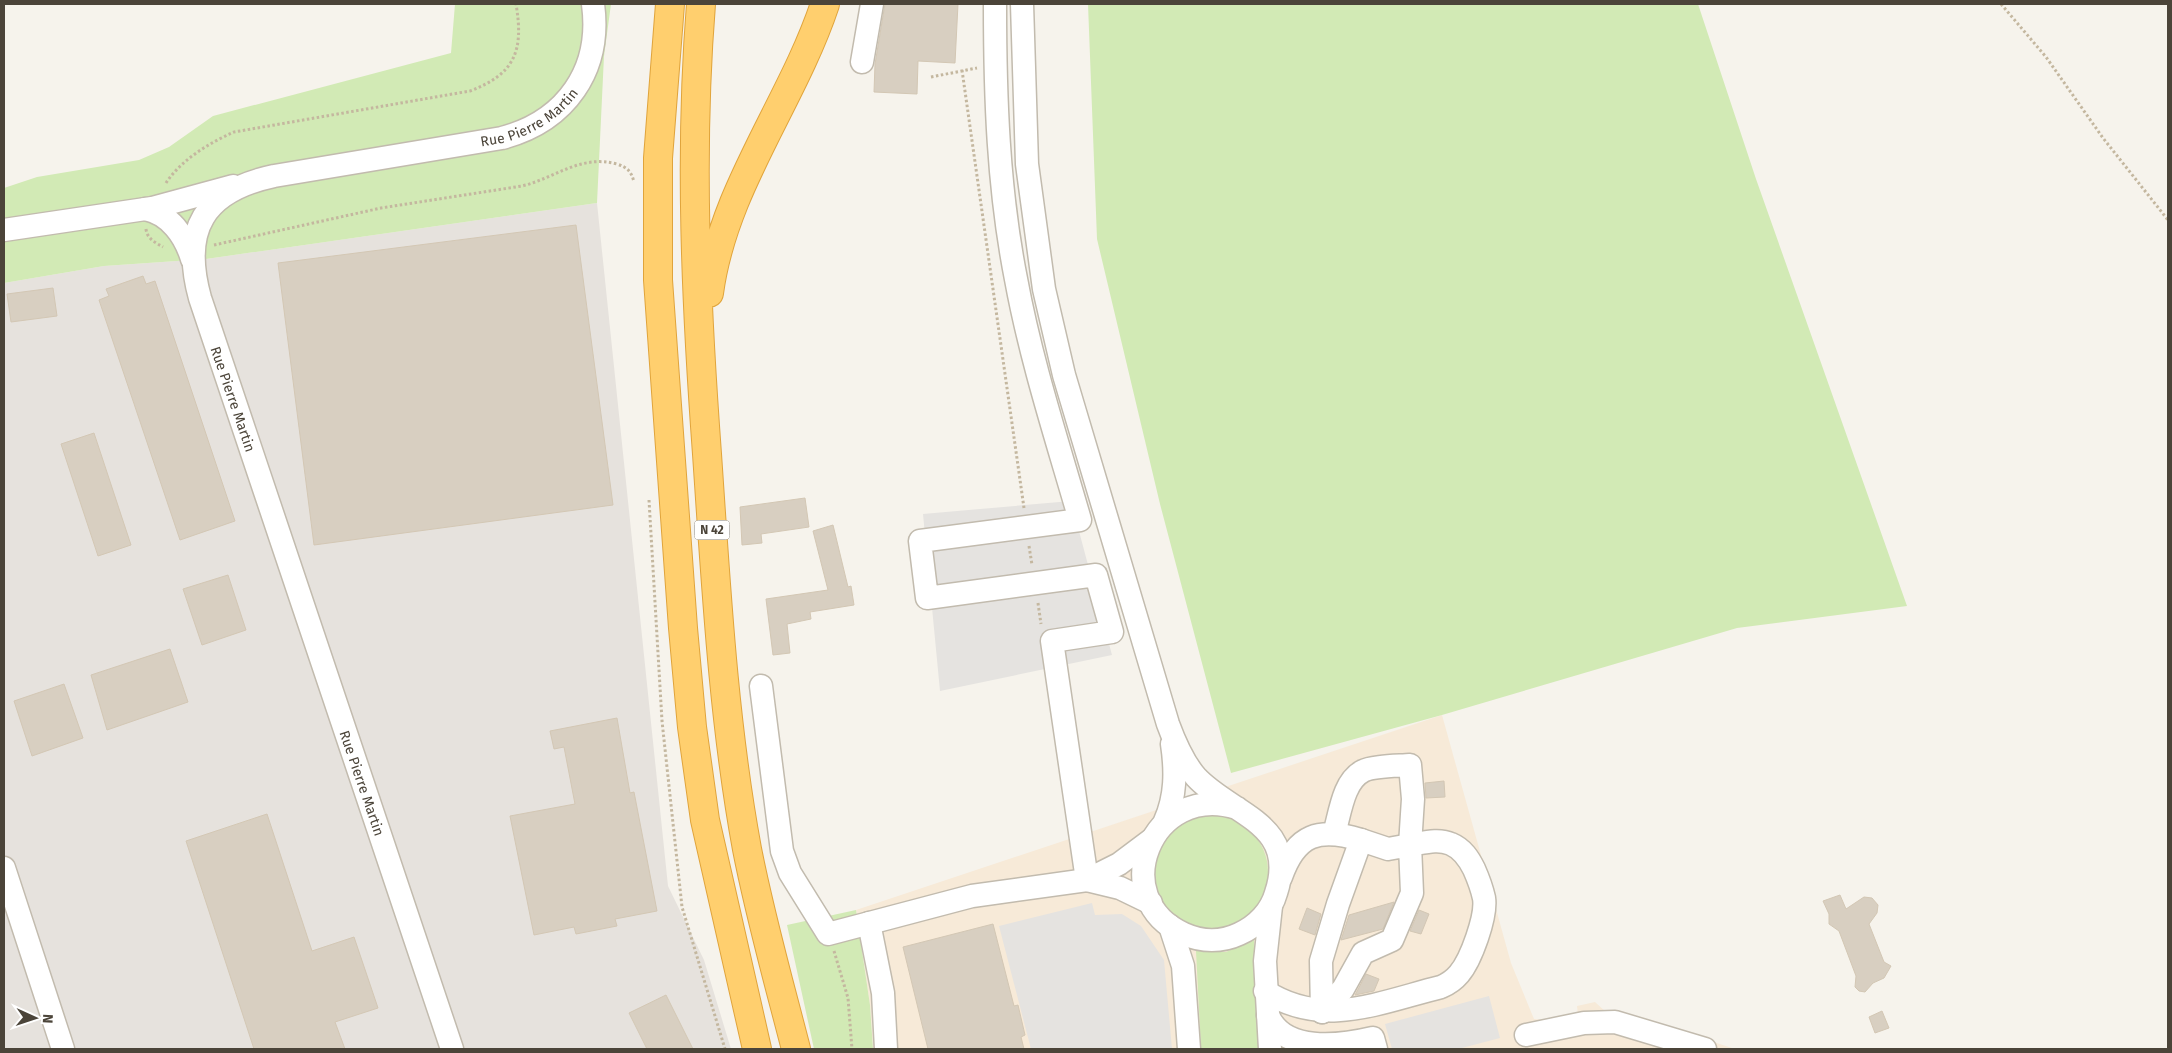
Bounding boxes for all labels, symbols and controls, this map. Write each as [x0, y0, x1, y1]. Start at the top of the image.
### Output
street label: Rue Pierre Martin [479, 85, 582, 150]
street label: Rue Pierre Martin [207, 344, 259, 454]
road number: N 42 [694, 520, 730, 540]
street label: Rue Pierre Martin [336, 728, 388, 838]
north arrow [10, 993, 60, 1043]
text: N [39, 1014, 56, 1024]

